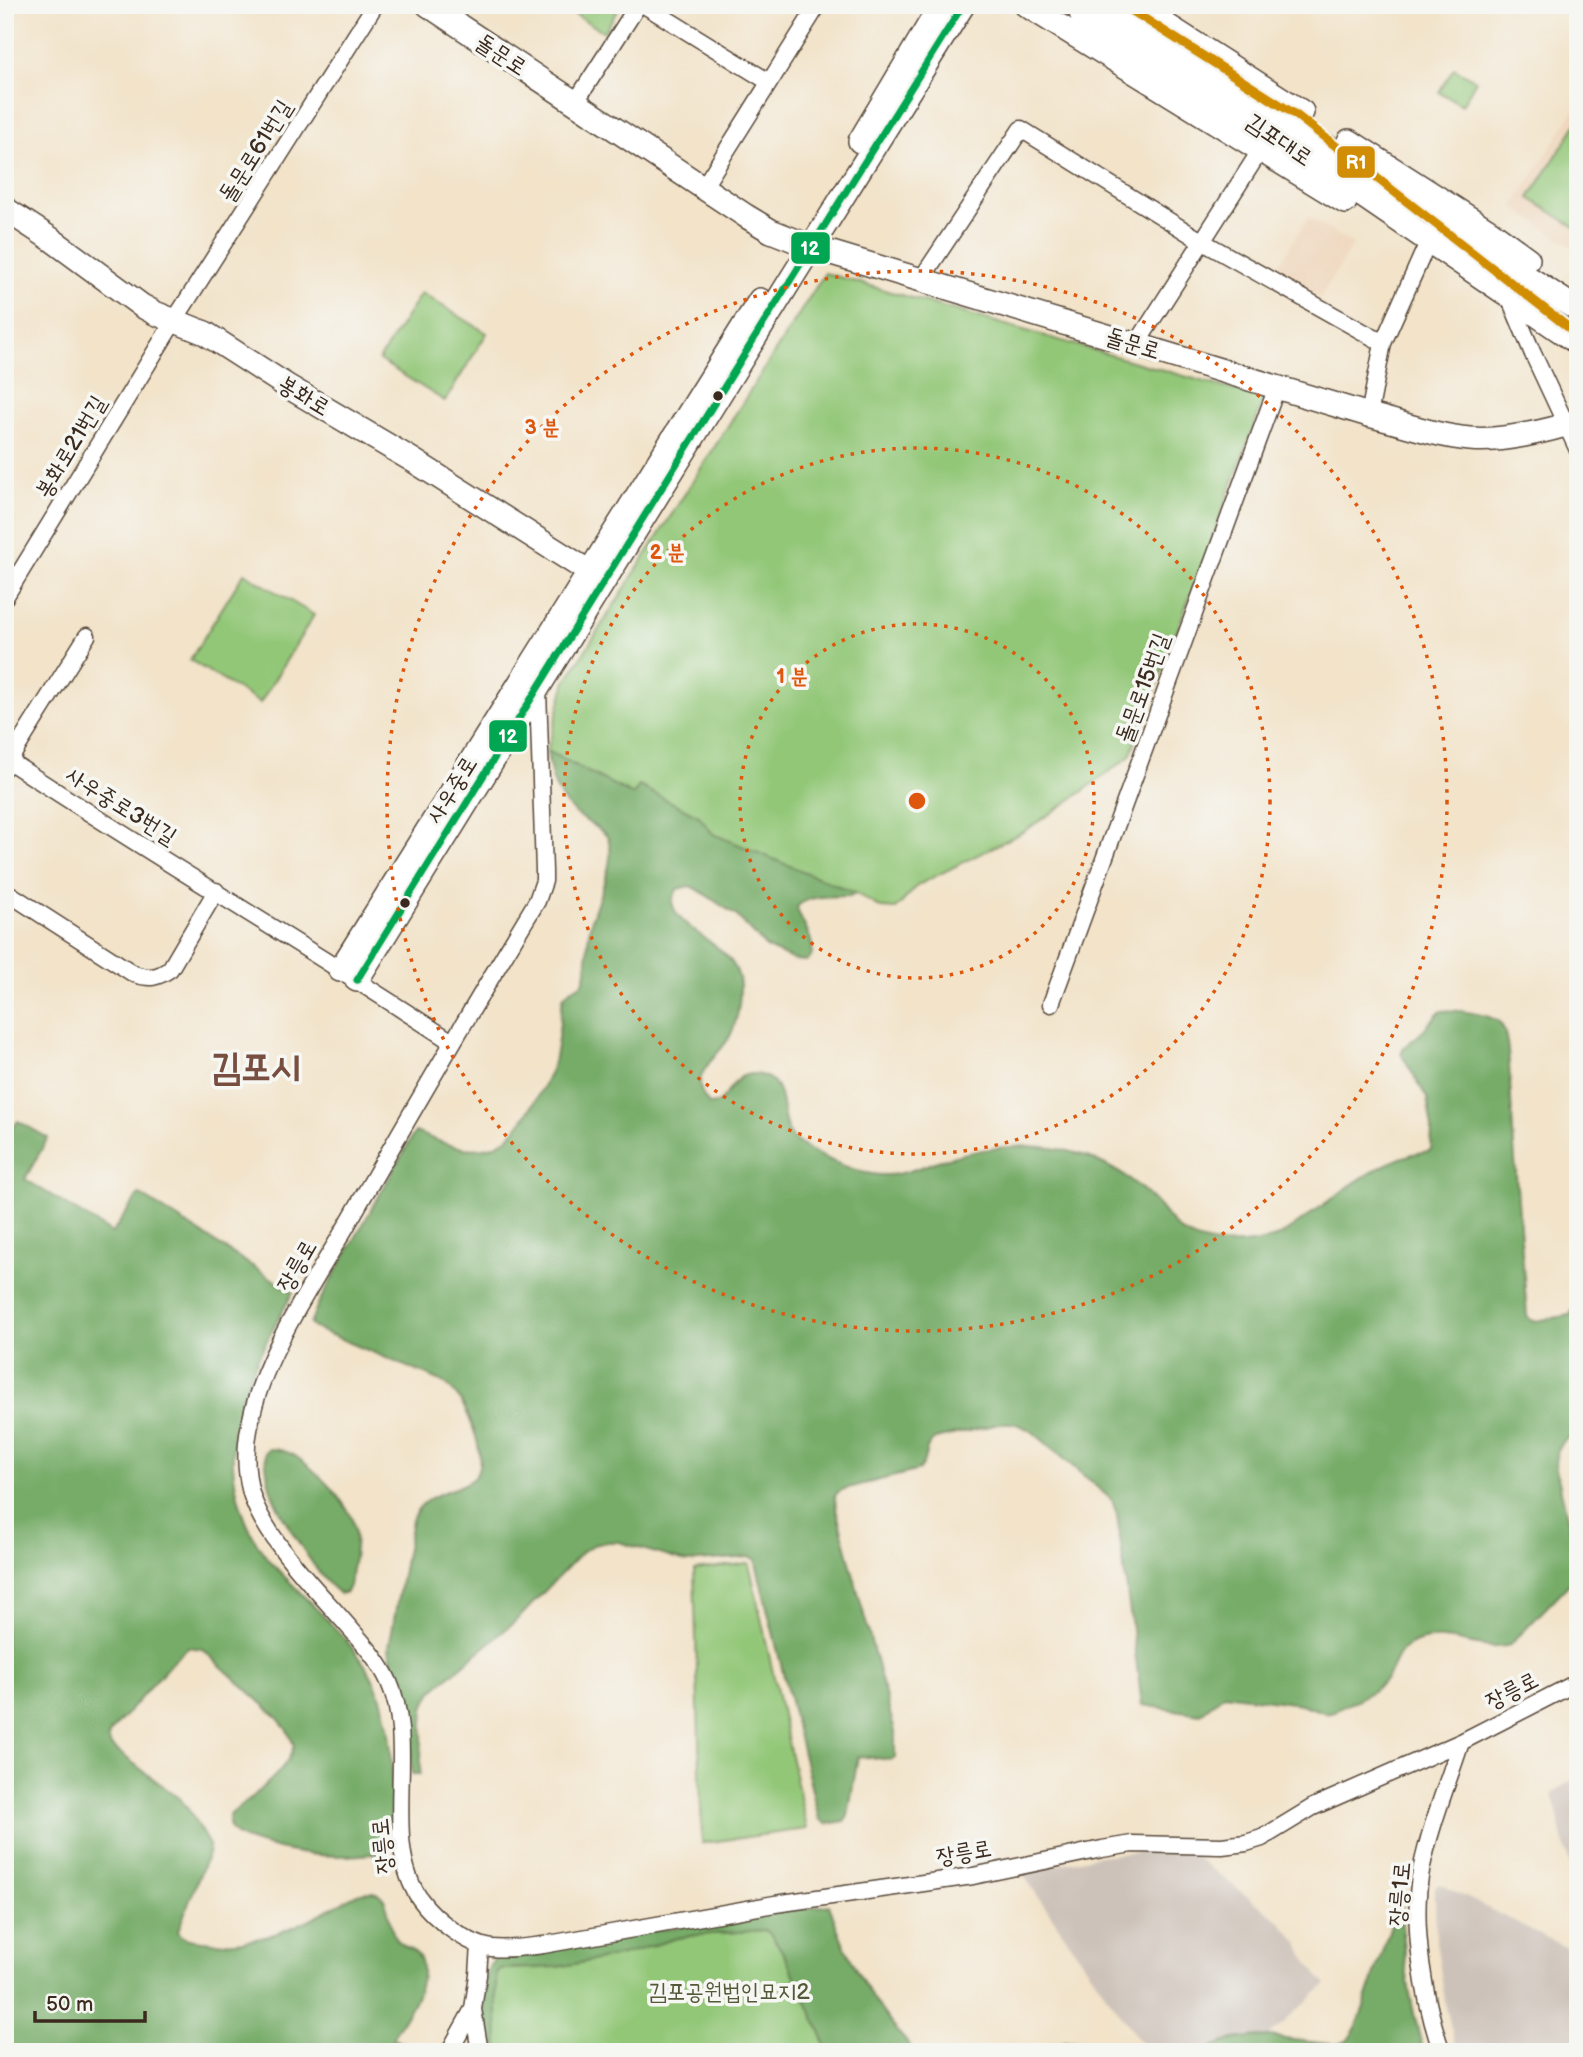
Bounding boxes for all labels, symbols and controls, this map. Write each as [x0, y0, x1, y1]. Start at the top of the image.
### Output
street label: 돌문로 [470, 28, 532, 82]
street label: 돌문로61번길 [214, 95, 298, 207]
street label: 김포대로 [1240, 108, 1318, 172]
line badge: R1 [1336, 145, 1376, 179]
text: R1 [1345, 152, 1367, 175]
line badge: 12 [790, 231, 831, 265]
text: 12 [800, 238, 820, 261]
street label: 돌문로 [1102, 322, 1164, 366]
street label: 봉화로 [273, 370, 335, 422]
unlabelled marker [711, 389, 725, 403]
street label: 봉화로21번길 [29, 391, 113, 503]
text: 3 분 [525, 415, 560, 440]
text: 2 분 [649, 540, 685, 565]
street label: 돌문로15번길 [1110, 629, 1176, 747]
text: 1 분 [776, 664, 808, 689]
line badge: 12 [488, 719, 528, 753]
text: 12 [498, 726, 518, 749]
street label: 사우중로 [421, 751, 483, 829]
street label: 사우중로3번길 [60, 761, 182, 851]
centre of rings [905, 789, 929, 813]
unlabelled marker [398, 896, 412, 910]
district label: 김포시 [211, 1046, 301, 1090]
street label: 장릉로 [271, 1235, 323, 1297]
street label: 장릉로 [1481, 1666, 1543, 1716]
street label: 장릉로 [366, 1817, 400, 1875]
street label: 장릉로 [934, 1834, 994, 1872]
street label: 장릉1로 [1383, 1861, 1417, 1927]
park label: 김포공원법인묘지2 [648, 1978, 810, 2006]
scale bar [35, 1980, 145, 2024]
text: 50 m [46, 1992, 93, 2017]

